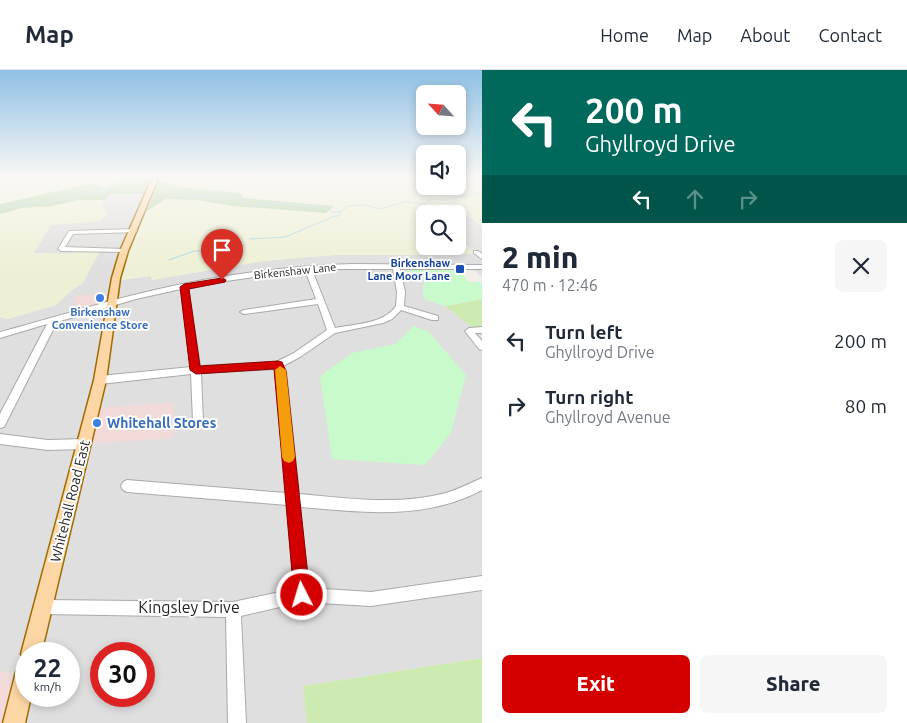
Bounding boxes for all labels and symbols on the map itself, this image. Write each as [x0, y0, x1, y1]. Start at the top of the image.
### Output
north arrow [416, 85, 466, 135]
pin [201, 229, 243, 280]
place label: Birkenshaw Lane Moor Lane [367, 257, 450, 282]
street label: Birkenshaw Lane [253, 261, 337, 281]
marker: Birkenshaw Lane Moor Lane [454, 263, 466, 275]
marker: Birkenshaw Convenience Store [94, 292, 106, 304]
place label: Birkenshaw Convenience Store [52, 306, 148, 331]
place label: Whitehall Stores [107, 415, 217, 431]
marker: Whitehall Stores [91, 417, 103, 429]
street label: Whitehall Road East [47, 438, 93, 564]
position arrow [275, 568, 327, 620]
street label: Kingsley Drive [138, 598, 240, 616]
speed limit sign: 30 [90, 642, 155, 707]

